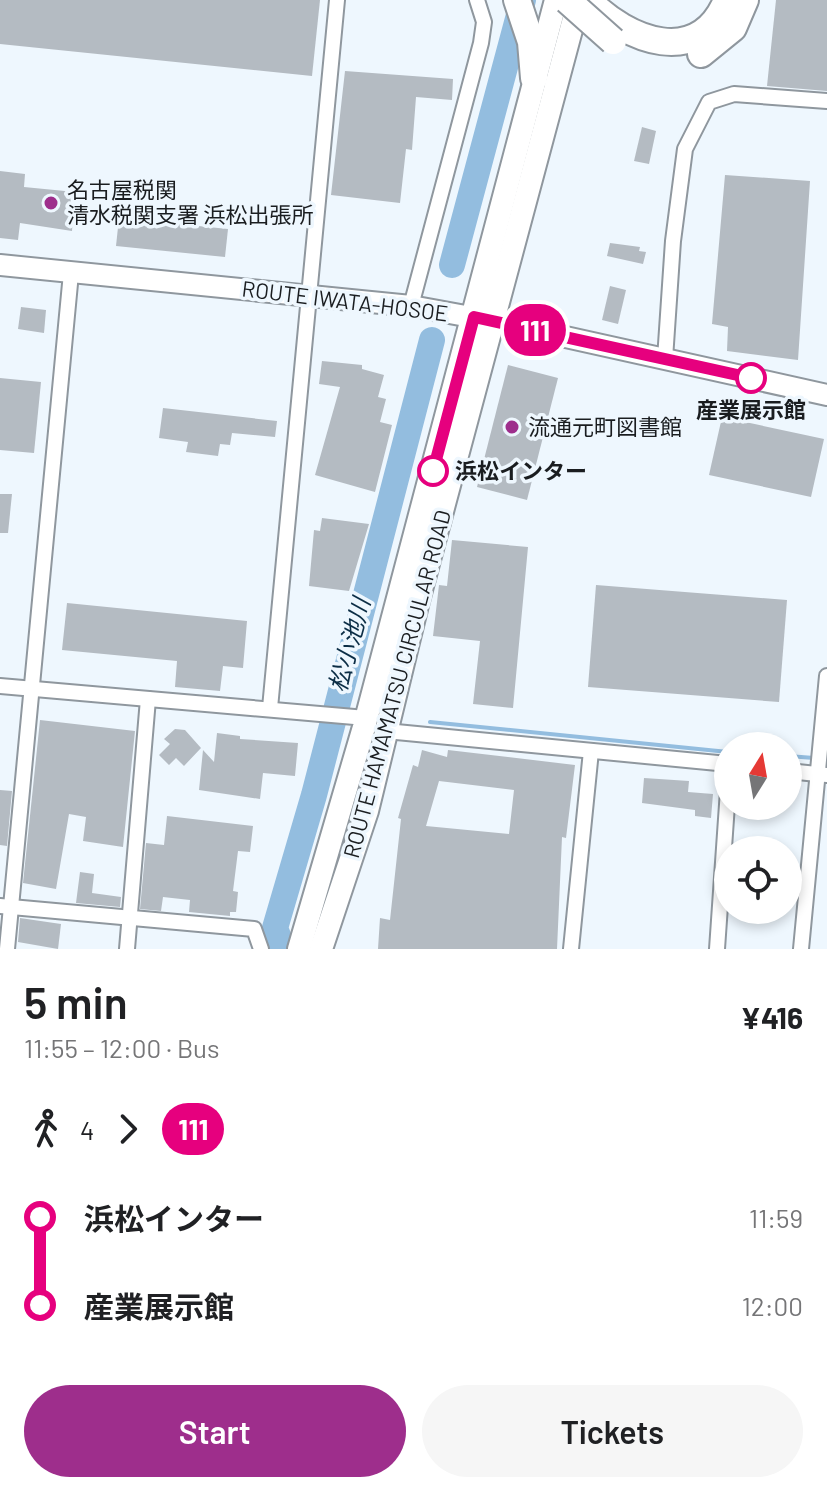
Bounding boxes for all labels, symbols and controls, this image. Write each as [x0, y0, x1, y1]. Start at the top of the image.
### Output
place label: 名古屋税関 清水税関支署 浜松出張所 [67, 176, 313, 227]
marker: 名古屋税関 清水税関支署 浜松出張所 [42, 194, 60, 212]
street label: ROUTE IWATA-HOSOE [241, 274, 450, 326]
line badge: 111 [489, 304, 581, 356]
text: 111 [520, 313, 550, 347]
marker: 産業展示館 [736, 363, 766, 393]
place label: 産業展示館 [696, 396, 806, 422]
place label: 流通元町図書館 [528, 413, 682, 439]
marker: 流通元町図書館 [503, 418, 521, 436]
marker: 浜松インター [418, 456, 448, 486]
place label: 浜松インター [455, 457, 587, 483]
street label: ROUTE HAMAMATSU CIRCULAR ROAD [337, 507, 455, 861]
water label: 松小池川 [322, 592, 376, 695]
north arrow [714, 732, 802, 820]
map controls [714, 732, 802, 924]
button: locate [714, 836, 802, 924]
text: 5 min [24, 975, 128, 1028]
text: ¥416 [740, 999, 803, 1035]
text: 11:55 – 12:00 · Bus [24, 1032, 219, 1063]
icon: walk [24, 1107, 68, 1151]
icon: forward [106, 1107, 150, 1151]
text: 111 [178, 1112, 208, 1146]
text: 4 [80, 1114, 94, 1145]
text: 浜松インター [84, 1200, 264, 1236]
text: 11:59 [749, 1202, 803, 1233]
text: 産業展示館 [84, 1288, 234, 1324]
text: 12:00 [742, 1290, 803, 1321]
button: Start [24, 1385, 406, 1477]
button: Tickets [422, 1385, 803, 1477]

